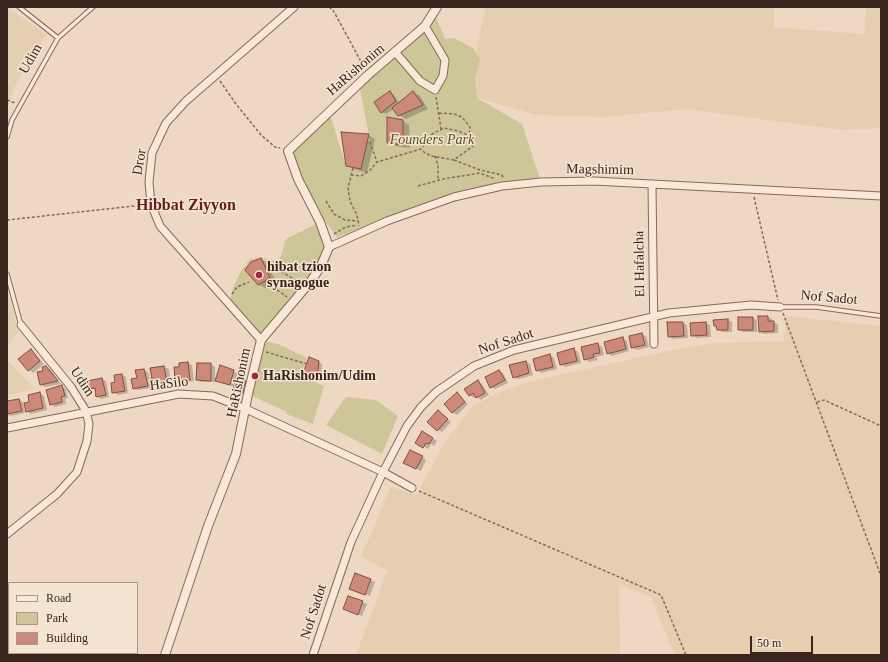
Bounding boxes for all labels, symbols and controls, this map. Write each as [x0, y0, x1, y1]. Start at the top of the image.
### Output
street label: HaRishonim [321, 38, 391, 102]
street label: Udim [15, 40, 47, 78]
park label: Founders Park [385, 132, 479, 148]
street label: Dror [129, 146, 151, 178]
street label: Magshimim [562, 161, 638, 179]
district label: Hibbat Ziyyon [131, 196, 241, 216]
street label: El Hafalcha [631, 228, 649, 300]
place label: hibat tzion synagogue [267, 259, 343, 292]
marker: hibat tzion synagogue [254, 270, 264, 280]
street label: Nof Sadot [796, 287, 862, 309]
street label: Nof Sadot [473, 324, 539, 360]
street label: HaRishonim [223, 343, 255, 423]
street label: Udim [65, 363, 99, 401]
place label: HaRishonim/Udim [263, 368, 389, 384]
marker: HaRishonim/Udim [250, 371, 260, 381]
street label: HaSilo [148, 373, 190, 395]
street label: Nof Sadot [296, 579, 332, 645]
legend [8, 582, 138, 654]
text: Road [46, 591, 71, 605]
text: Park [46, 611, 68, 625]
scale bar [752, 628, 815, 654]
text: Building [46, 631, 88, 645]
text: 50 m [757, 636, 781, 650]

